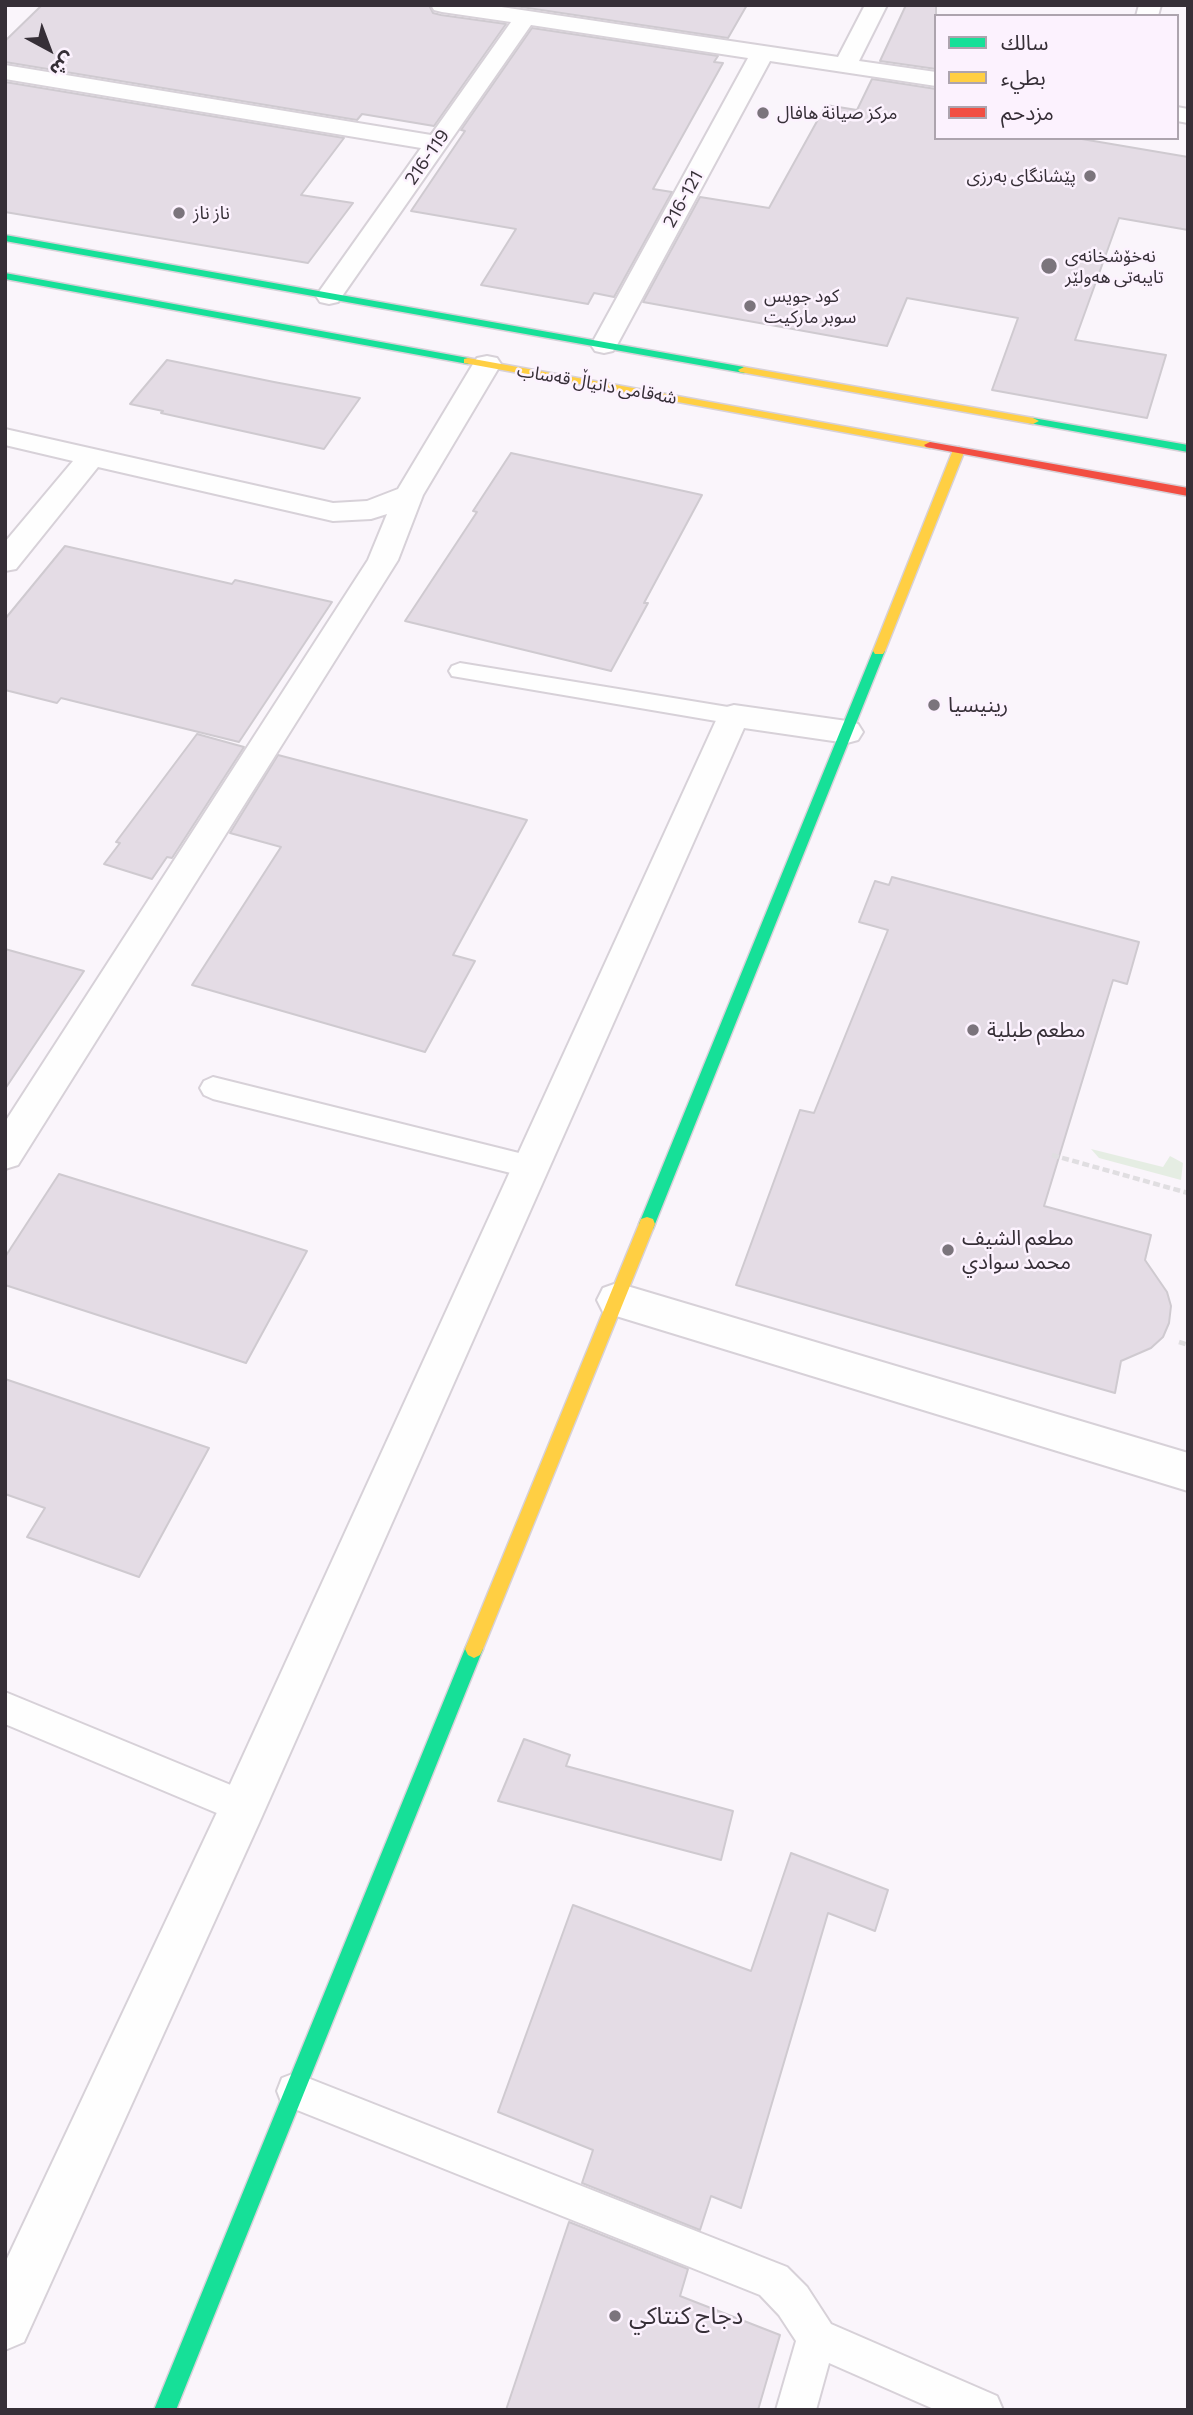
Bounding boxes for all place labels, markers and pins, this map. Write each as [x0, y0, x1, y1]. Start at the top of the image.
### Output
place label: مركز صيانة هافال [777, 102, 897, 124]
marker: مركز صيانة هافال [755, 105, 771, 121]
place label: پێشانگای بەرزی [967, 165, 1076, 187]
marker: پێشانگای بەرزی [1082, 168, 1098, 184]
place label: ناز ناز [193, 202, 230, 224]
marker: ناز ناز [171, 205, 187, 221]
place label: نەخۆشخانەی تایبەتی هەولێر [1065, 245, 1164, 288]
marker: نەخۆشخانەی تایبەتی هەولێر [1039, 256, 1059, 276]
place label: كود جويس سوبر ماركيت [764, 285, 856, 328]
marker: كود جويس سوبر ماركيت [742, 298, 758, 314]
place label: رينيسيا [948, 692, 1008, 718]
marker: رينيسيا [926, 697, 942, 713]
place label: مطعم طبلية [987, 1017, 1085, 1043]
marker: مطعم طبلية [965, 1022, 981, 1038]
place label: مطعم الشيف محمد سوادي [962, 1225, 1074, 1275]
marker: مطعم الشيف محمد سوادي [940, 1242, 956, 1258]
place label: دجاج كنتاكي [629, 2302, 743, 2330]
marker: دجاج كنتاكي [607, 2308, 623, 2324]

